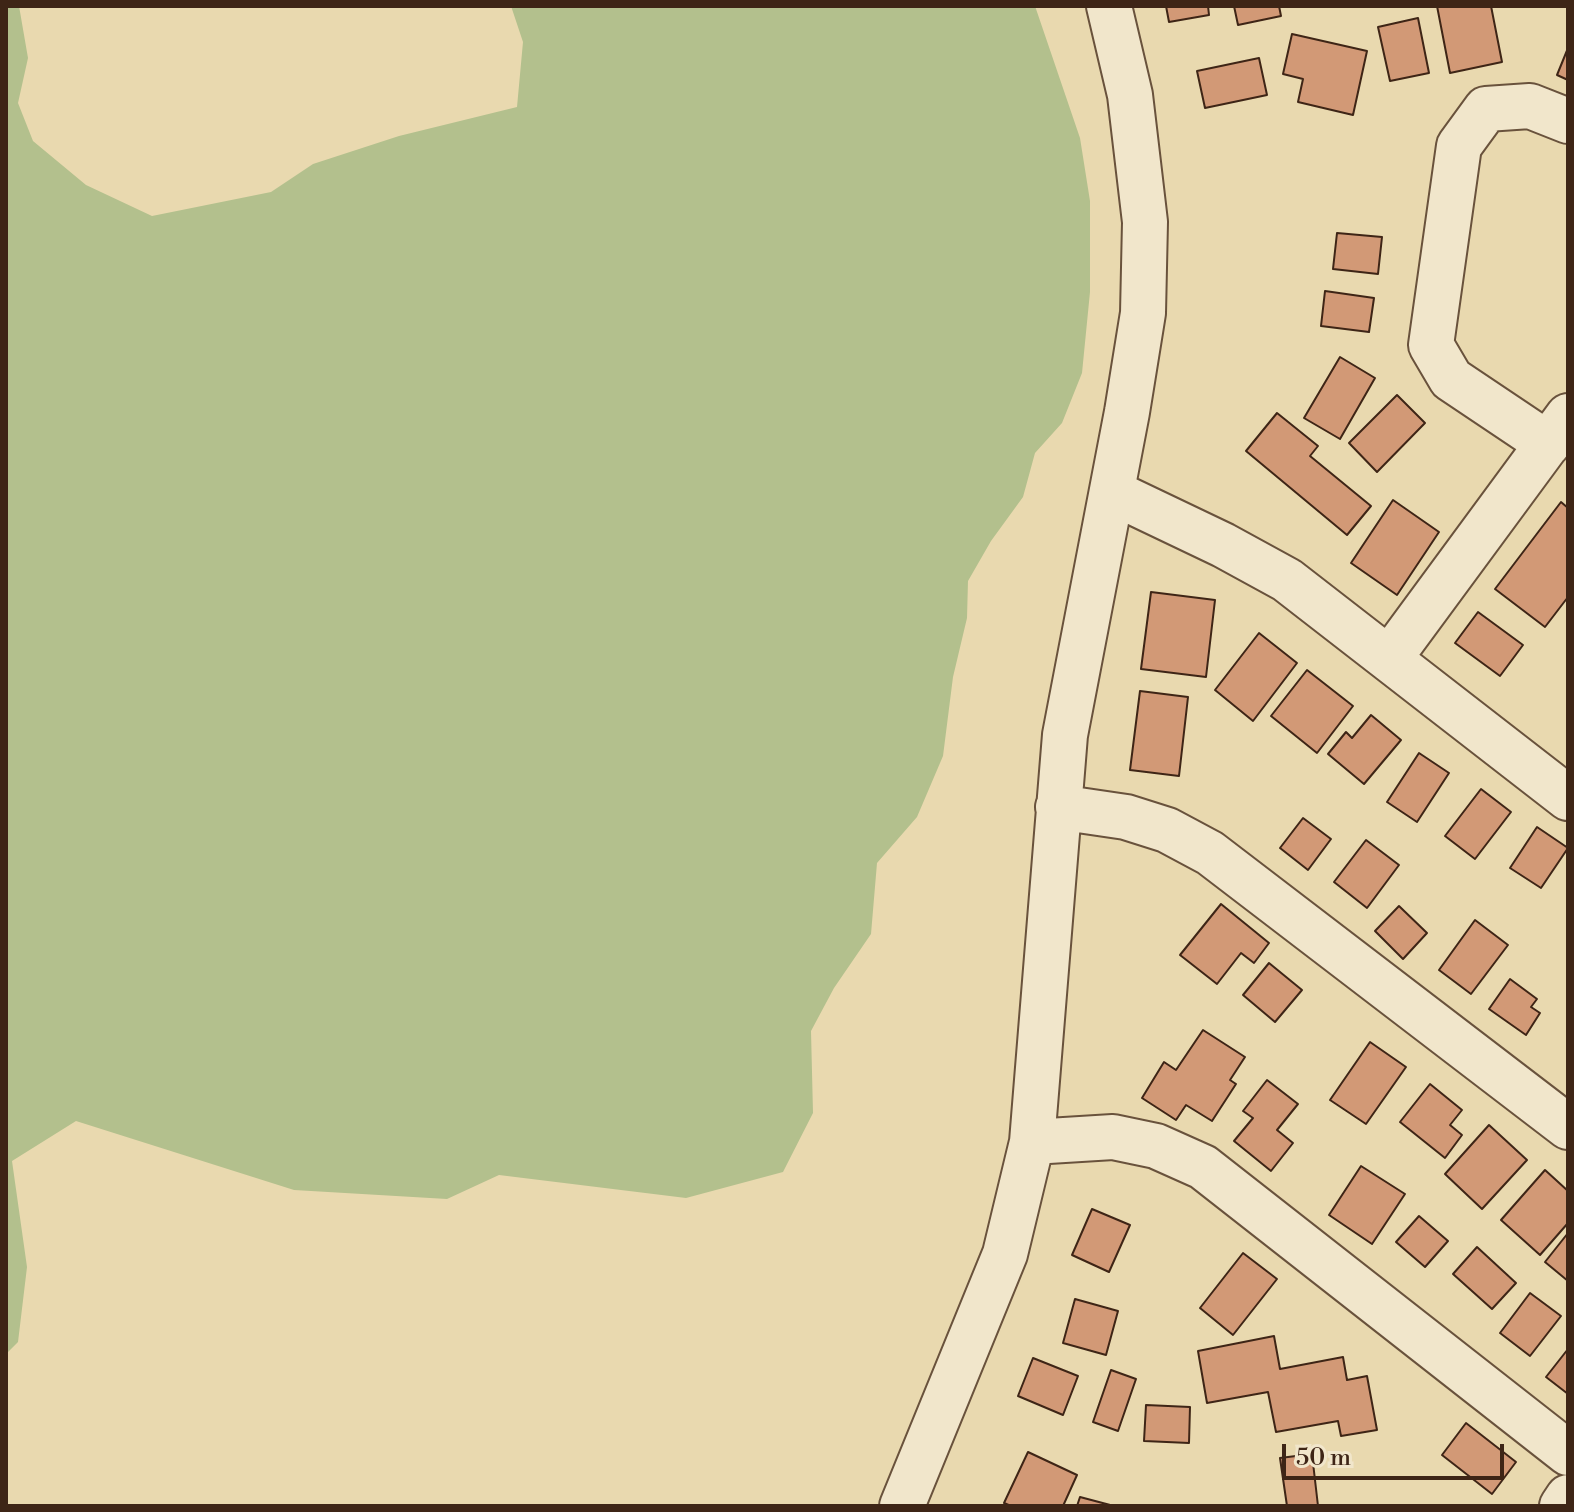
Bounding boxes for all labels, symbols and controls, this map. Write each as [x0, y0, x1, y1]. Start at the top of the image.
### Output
scale bar [1286, 1428, 1508, 1478]
text: 50 m [1296, 1443, 1351, 1473]

